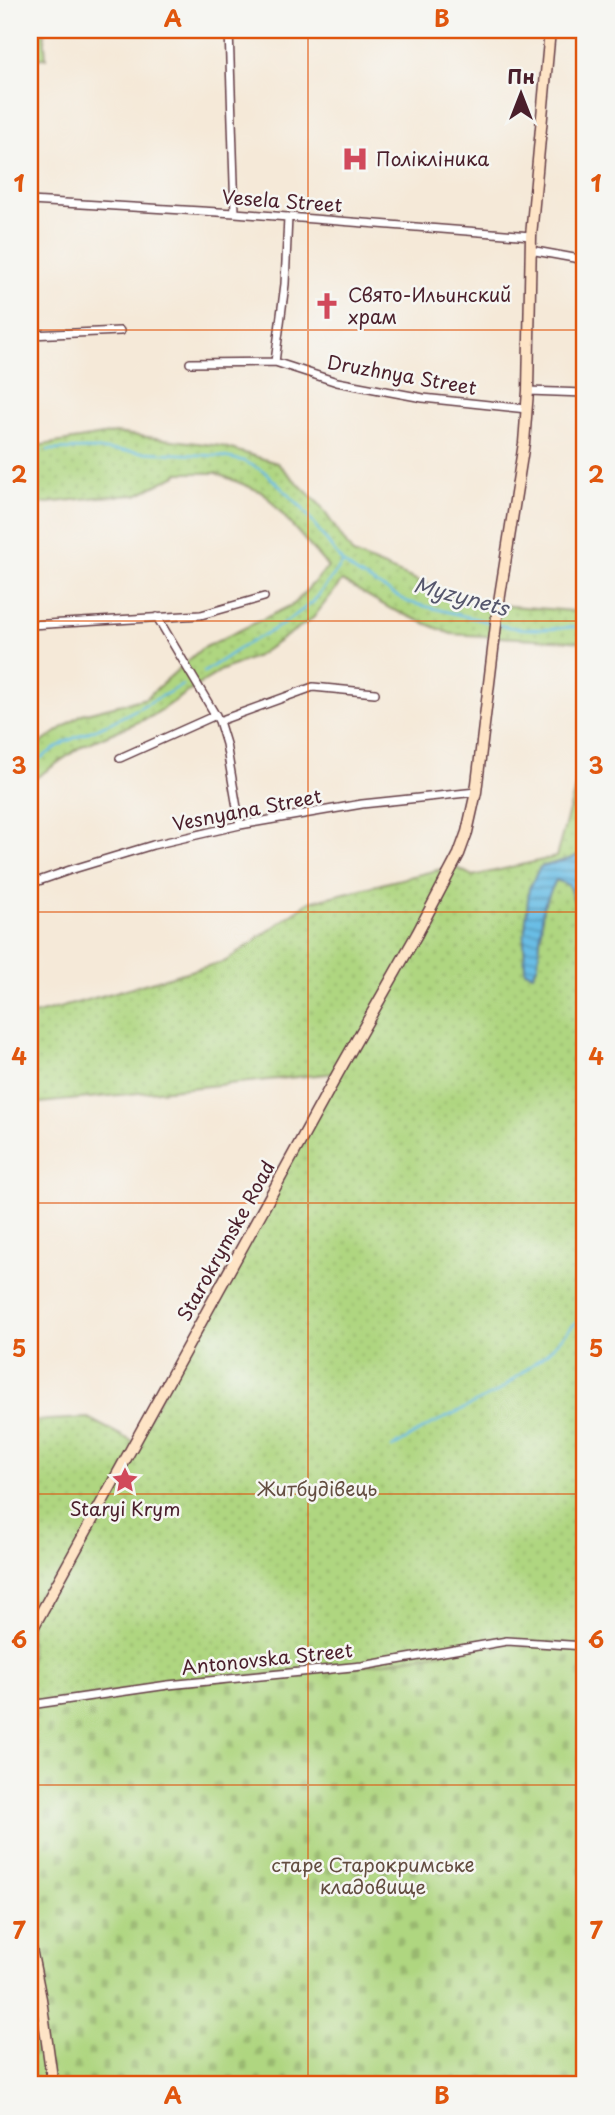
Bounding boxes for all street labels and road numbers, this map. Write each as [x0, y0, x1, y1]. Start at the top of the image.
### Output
street label: Vesela Street [221, 182, 344, 218]
street label: Druzhnya Street [325, 347, 479, 401]
street label: Vesnyana Street [170, 781, 324, 837]
street label: Starokrymske Road [169, 1155, 281, 1326]
street label: Antonovska Street [180, 1635, 354, 1681]

